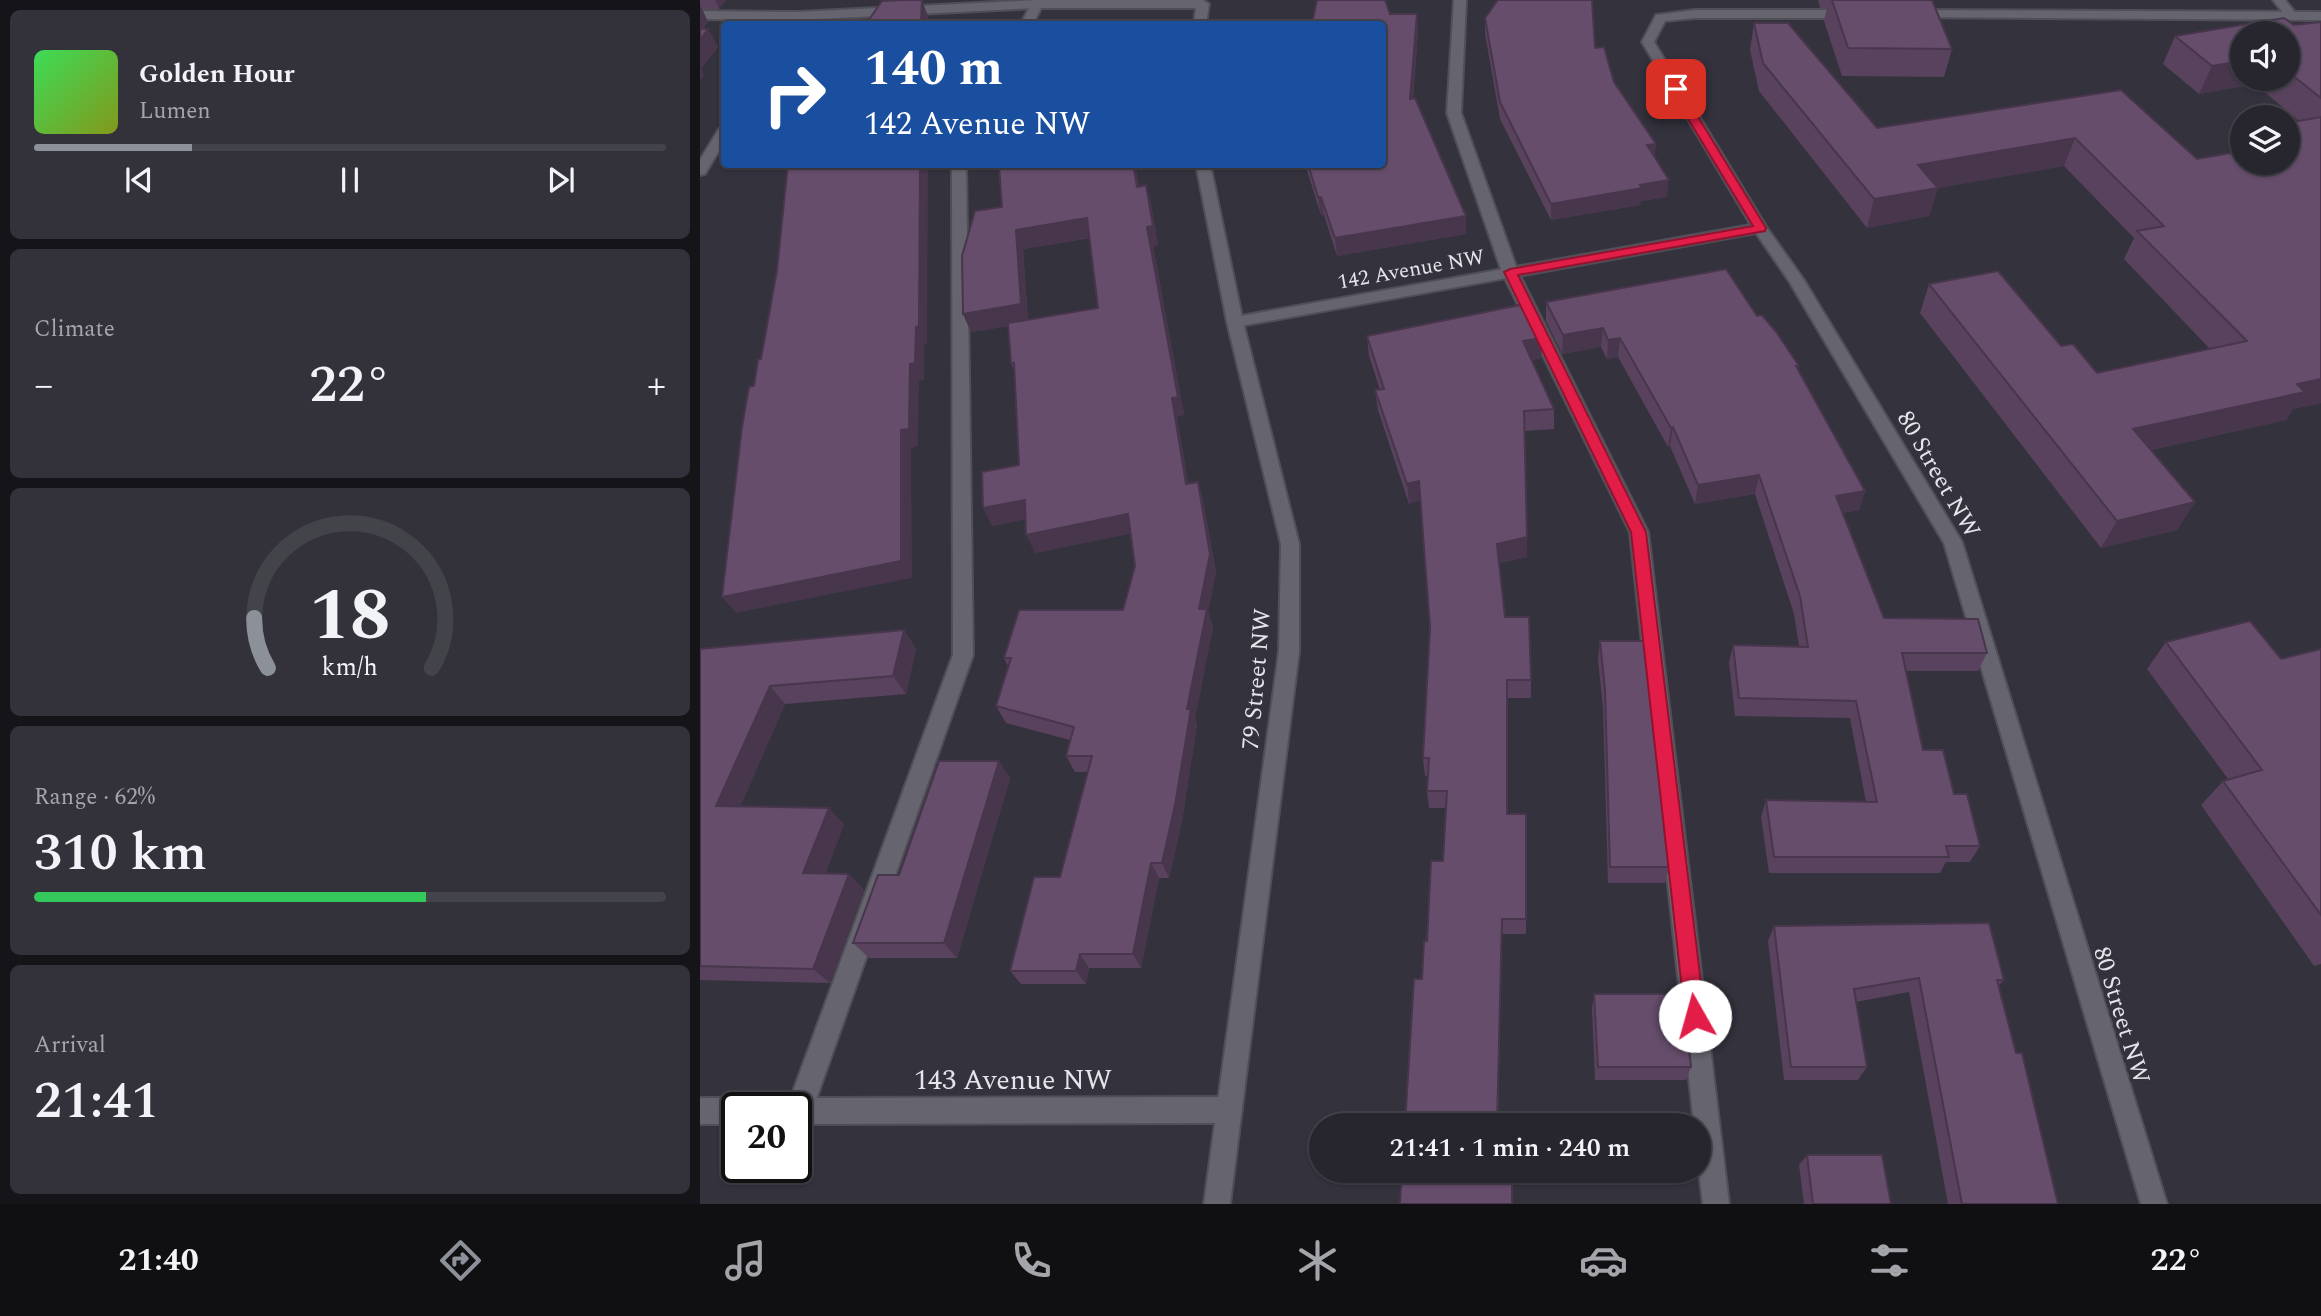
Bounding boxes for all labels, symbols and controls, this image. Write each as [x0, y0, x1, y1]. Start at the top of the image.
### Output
map controls [2230, 21, 2300, 175]
button: sound [2230, 21, 2300, 91]
text: 140 m [864, 32, 1003, 107]
icon: right [749, 49, 840, 140]
text: Golden Hour [139, 54, 295, 94]
pin [1646, 59, 1706, 119]
icon: arrive [1657, 70, 1695, 108]
text: Lumen [139, 94, 211, 129]
text: 142 Avenue NW [864, 100, 1090, 149]
button: layers [2230, 105, 2300, 175]
icon: previous [120, 161, 158, 199]
icon: pause [331, 161, 369, 199]
icon: next [542, 161, 580, 199]
street label: 142 Avenue NW [1335, 241, 1487, 299]
text: Climate [34, 312, 115, 347]
text: 22° [309, 346, 391, 425]
text: − [34, 357, 53, 415]
text: + [647, 357, 666, 415]
street label: 80 Street NW [1887, 404, 1989, 545]
text: 18 [309, 561, 391, 672]
street label: 79 Street NW [1233, 607, 1281, 751]
text: km/h [322, 649, 378, 687]
text: Range · 62% [34, 780, 155, 815]
text: 310 km [34, 814, 207, 893]
street label: 80 Street NW [2083, 942, 2159, 1089]
position arrow [1658, 979, 1732, 1053]
text: Arrival [34, 1028, 106, 1063]
street label: 143 Avenue NW [914, 1059, 1113, 1102]
text: 21:41 [34, 1062, 159, 1141]
speed limit sign: 20 [721, 1092, 812, 1183]
text: 21:41 · 1 min · 240 m [1390, 1128, 1630, 1168]
text: 21:40 [118, 1236, 199, 1285]
icon: directions [436, 1236, 485, 1285]
icon: music [721, 1236, 770, 1285]
icon: phone [1007, 1236, 1056, 1285]
icon: climate [1293, 1236, 1342, 1285]
icon: car [1579, 1236, 1628, 1285]
icon: filters [1865, 1236, 1914, 1285]
text: 22° [2151, 1236, 2203, 1285]

